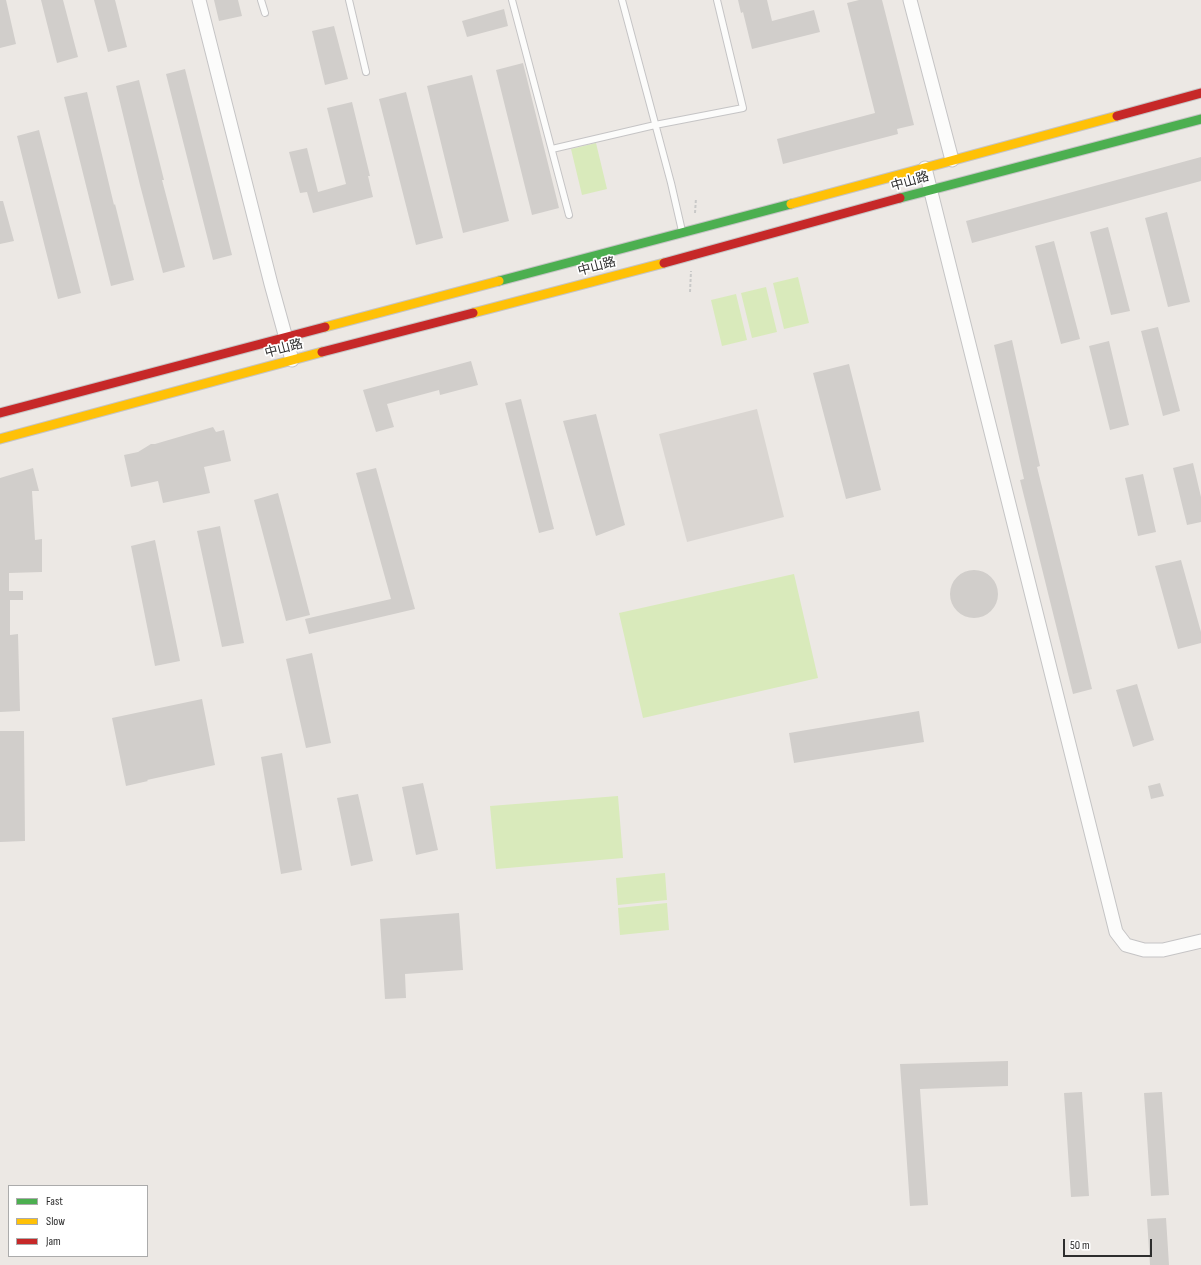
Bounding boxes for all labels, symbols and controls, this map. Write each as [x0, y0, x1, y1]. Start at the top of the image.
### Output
street label: 中山路 [889, 169, 931, 195]
street label: 中山路 [576, 254, 618, 280]
street label: 中山路 [263, 336, 305, 362]
legend [8, 1185, 148, 1257]
text: Fast [46, 1194, 63, 1209]
text: Slow [46, 1214, 65, 1229]
scale bar [1065, 1231, 1154, 1257]
text: Jam [46, 1234, 61, 1249]
text: 50 m [1070, 1238, 1090, 1253]

